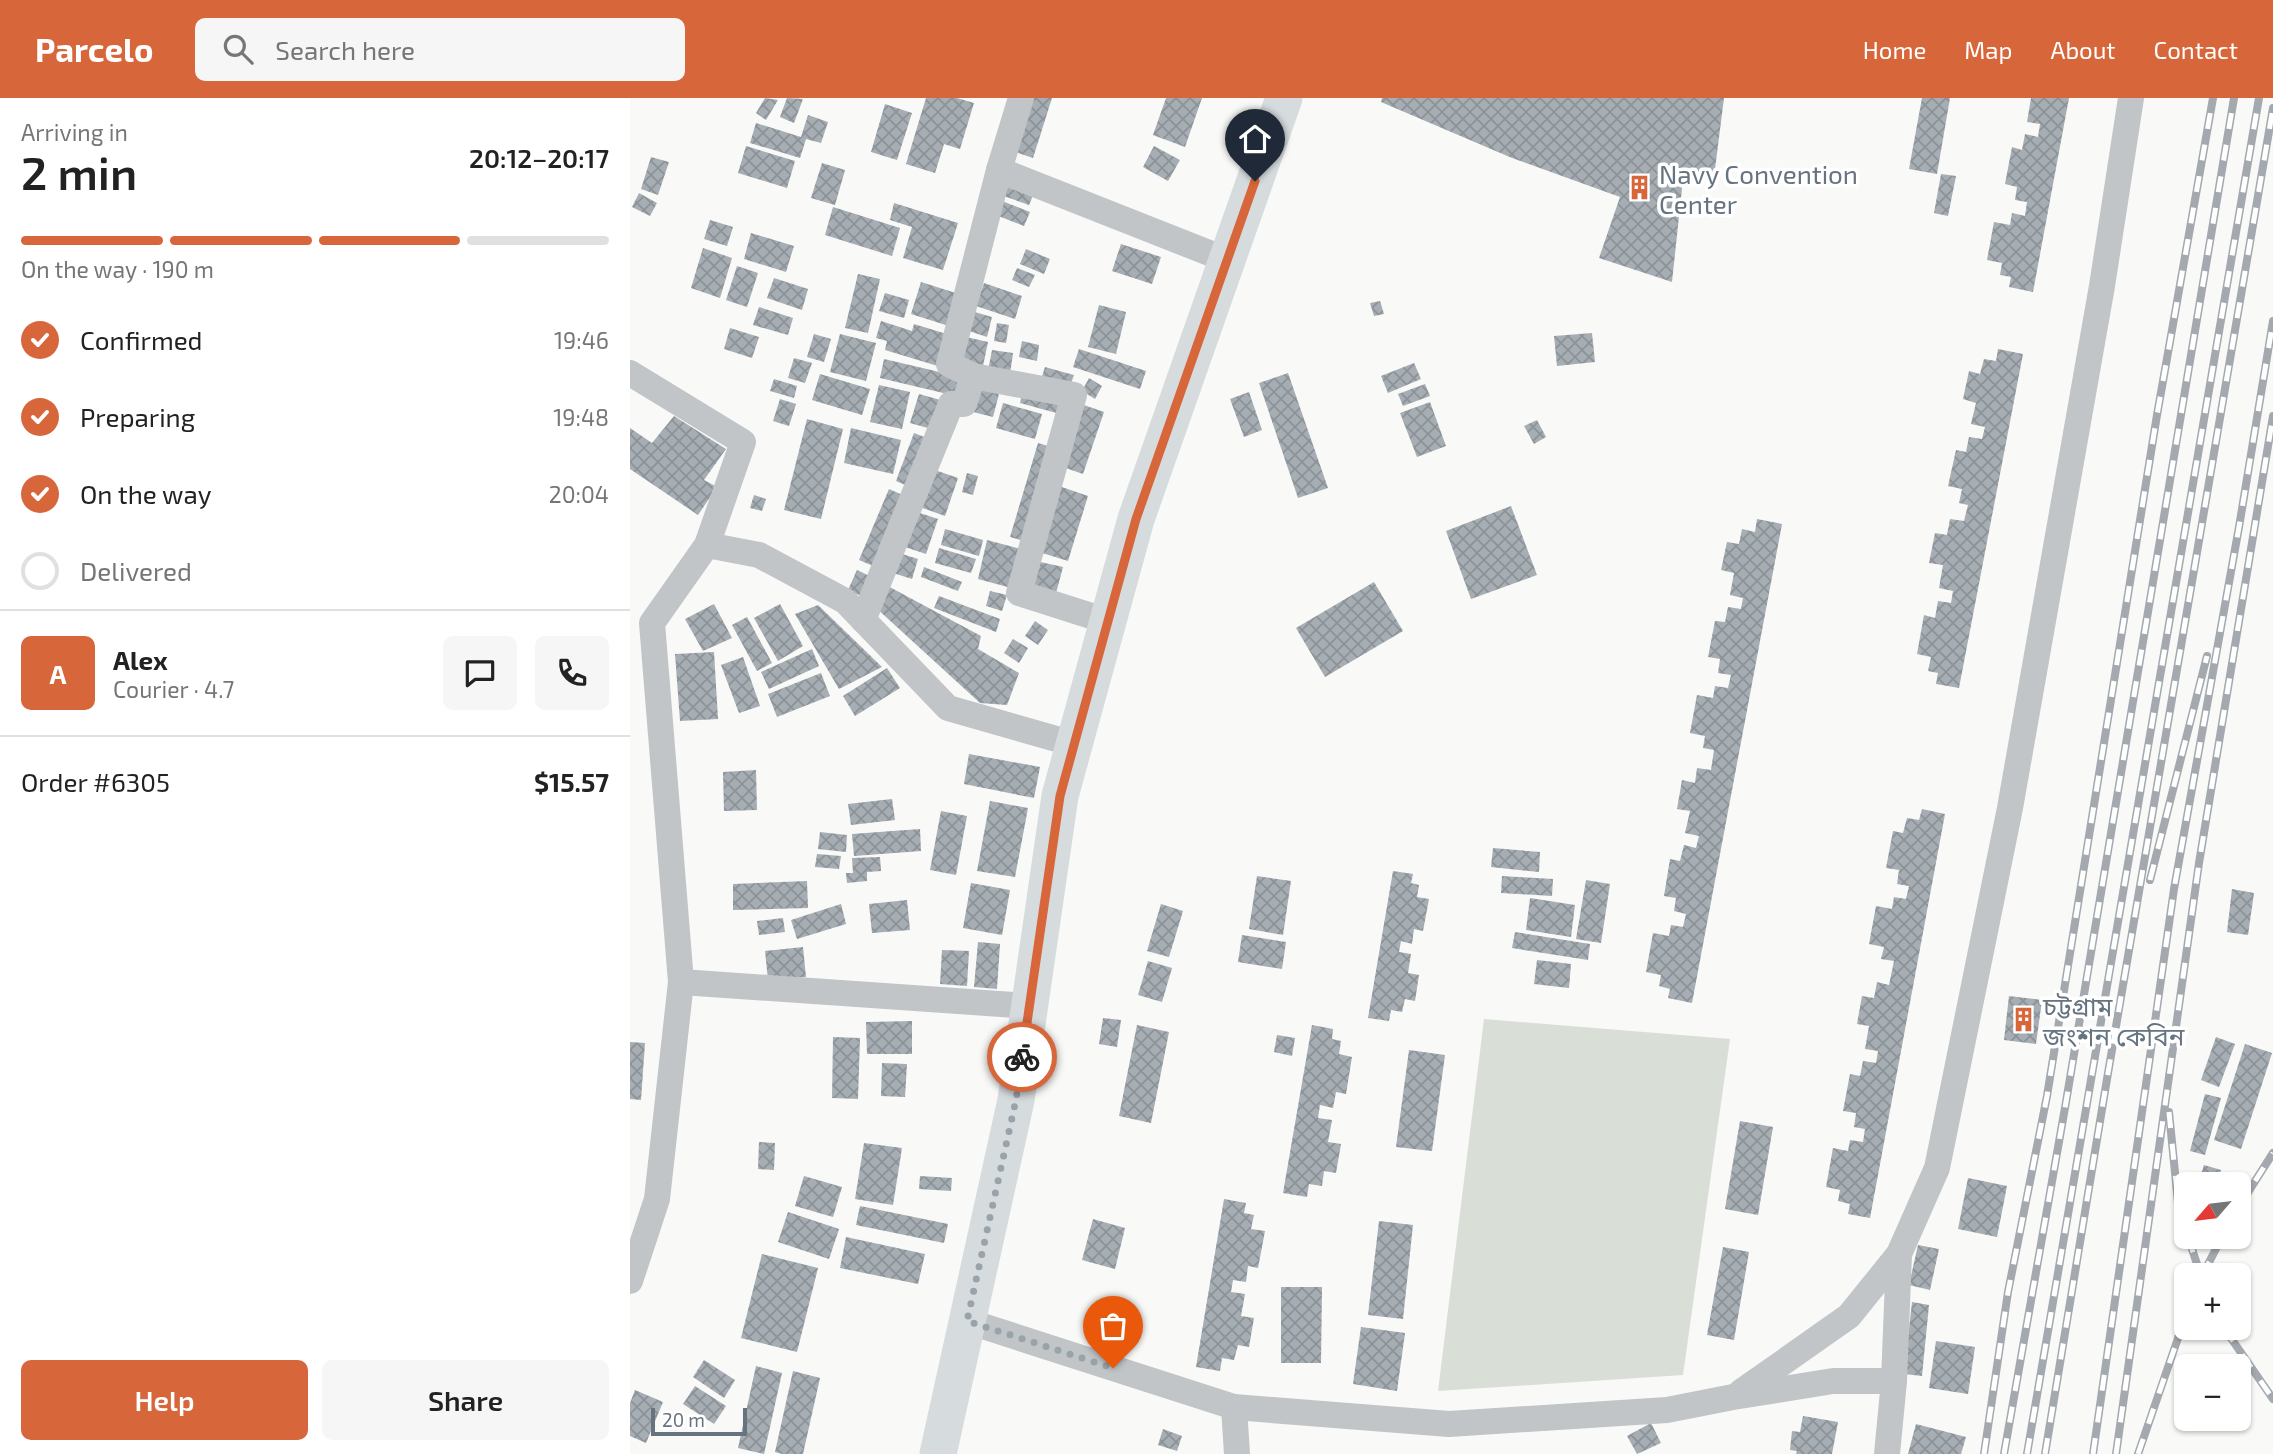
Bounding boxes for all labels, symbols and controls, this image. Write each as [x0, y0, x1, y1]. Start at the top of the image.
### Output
search box [195, 18, 685, 81]
text: Parcelo [35, 29, 153, 69]
icon: search [219, 30, 257, 68]
text: Search here [275, 34, 415, 65]
text: Home [1863, 35, 1926, 64]
text: Map [1964, 35, 2012, 64]
text: About [2050, 35, 2116, 64]
text: Contact [2154, 35, 2238, 64]
pin [1225, 109, 1285, 181]
text: Arriving in [21, 118, 128, 146]
icon: home [1236, 120, 1274, 158]
text: 20:12–20:17 [469, 142, 609, 173]
text: 2 min [21, 144, 137, 199]
place label: Navy Convention Center [1659, 158, 1858, 219]
building icon: Navy Convention Center [1625, 174, 1653, 202]
text: On the way · 190 m [21, 255, 214, 283]
icon: check [21, 321, 59, 359]
text: Confirmed [80, 324, 203, 355]
text: 19:46 [554, 326, 609, 354]
icon: check [21, 398, 59, 436]
text: Preparing [80, 401, 195, 432]
text: 19:48 [553, 403, 609, 431]
icon: check [21, 475, 59, 513]
text: On the way [80, 478, 211, 509]
text: 20:04 [549, 480, 609, 508]
text: Delivered [80, 555, 192, 586]
button: chat [443, 636, 517, 710]
button: phone [535, 636, 609, 710]
text: Alex [113, 644, 168, 675]
text: A [50, 658, 66, 689]
text: Courier · 4.7 [113, 675, 234, 703]
text: Order #6305 [21, 766, 170, 797]
text: $15.57 [534, 766, 609, 797]
place label: চট্টগ্রাম জংশন কেবিন [2042, 990, 2185, 1051]
building icon: চট্টগ্রাম জংশন কেবিন [2009, 1006, 2037, 1034]
courier [987, 1022, 1057, 1092]
icon: bike [1003, 1038, 1041, 1076]
north arrow [2174, 1172, 2250, 1250]
map controls [2174, 1172, 2251, 1431]
button: + [2174, 1263, 2251, 1340]
pin [1083, 1296, 1143, 1368]
icon: bag [1094, 1307, 1132, 1345]
button: − [2174, 1354, 2251, 1431]
button: Help [21, 1360, 308, 1440]
button: Share [322, 1360, 609, 1440]
scale bar [651, 1405, 747, 1437]
text: 20 m [662, 1408, 705, 1431]

